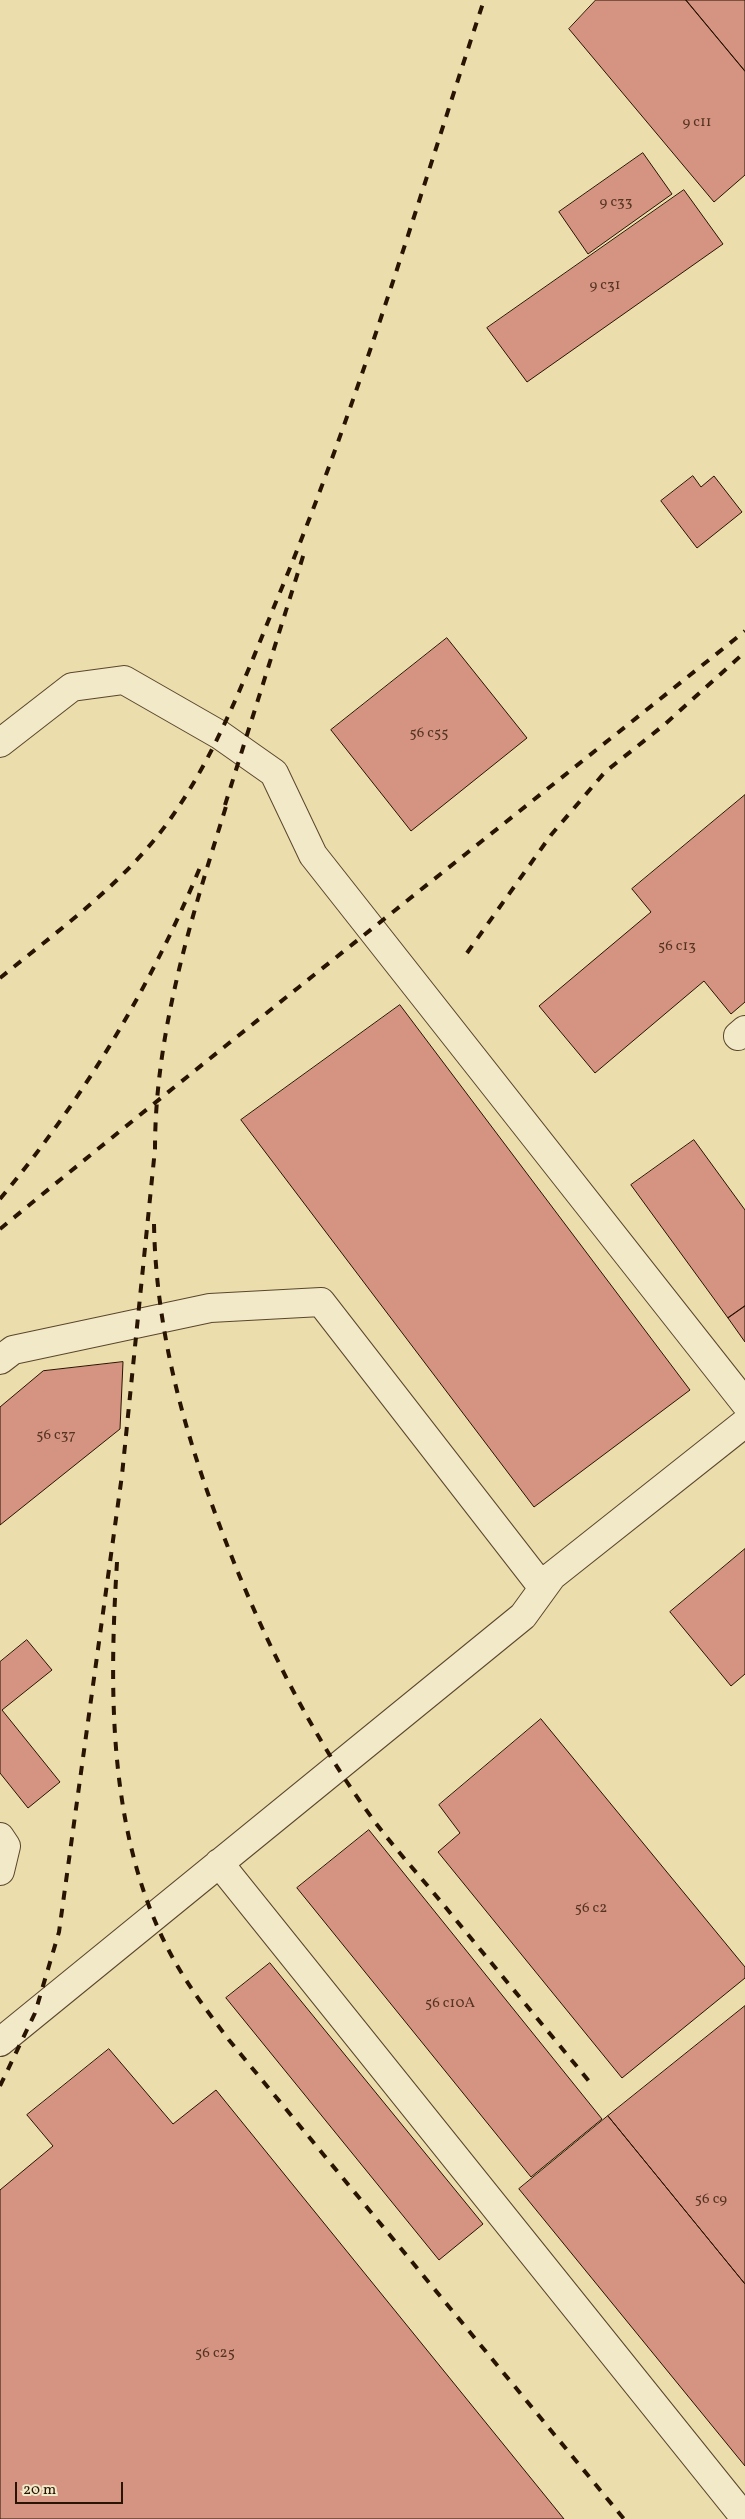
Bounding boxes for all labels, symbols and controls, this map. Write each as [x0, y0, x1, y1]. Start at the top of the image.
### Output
house number: 9 с11 [682, 114, 712, 132]
house number: 9 с33 [600, 194, 632, 212]
house number: 9 с31 [589, 277, 621, 295]
house number: 56 с55 [410, 725, 448, 743]
house number: 56 с13 [658, 938, 696, 956]
house number: 56 с37 [36, 1427, 76, 1445]
house number: 56 с2 [575, 1900, 607, 1918]
house number: 56 с10А [425, 1995, 475, 2013]
house number: 56 с9 [695, 2191, 727, 2209]
house number: 56 с25 [195, 2345, 235, 2363]
scale bar [18, 2472, 125, 2504]
text: 20 m [23, 2480, 56, 2501]

